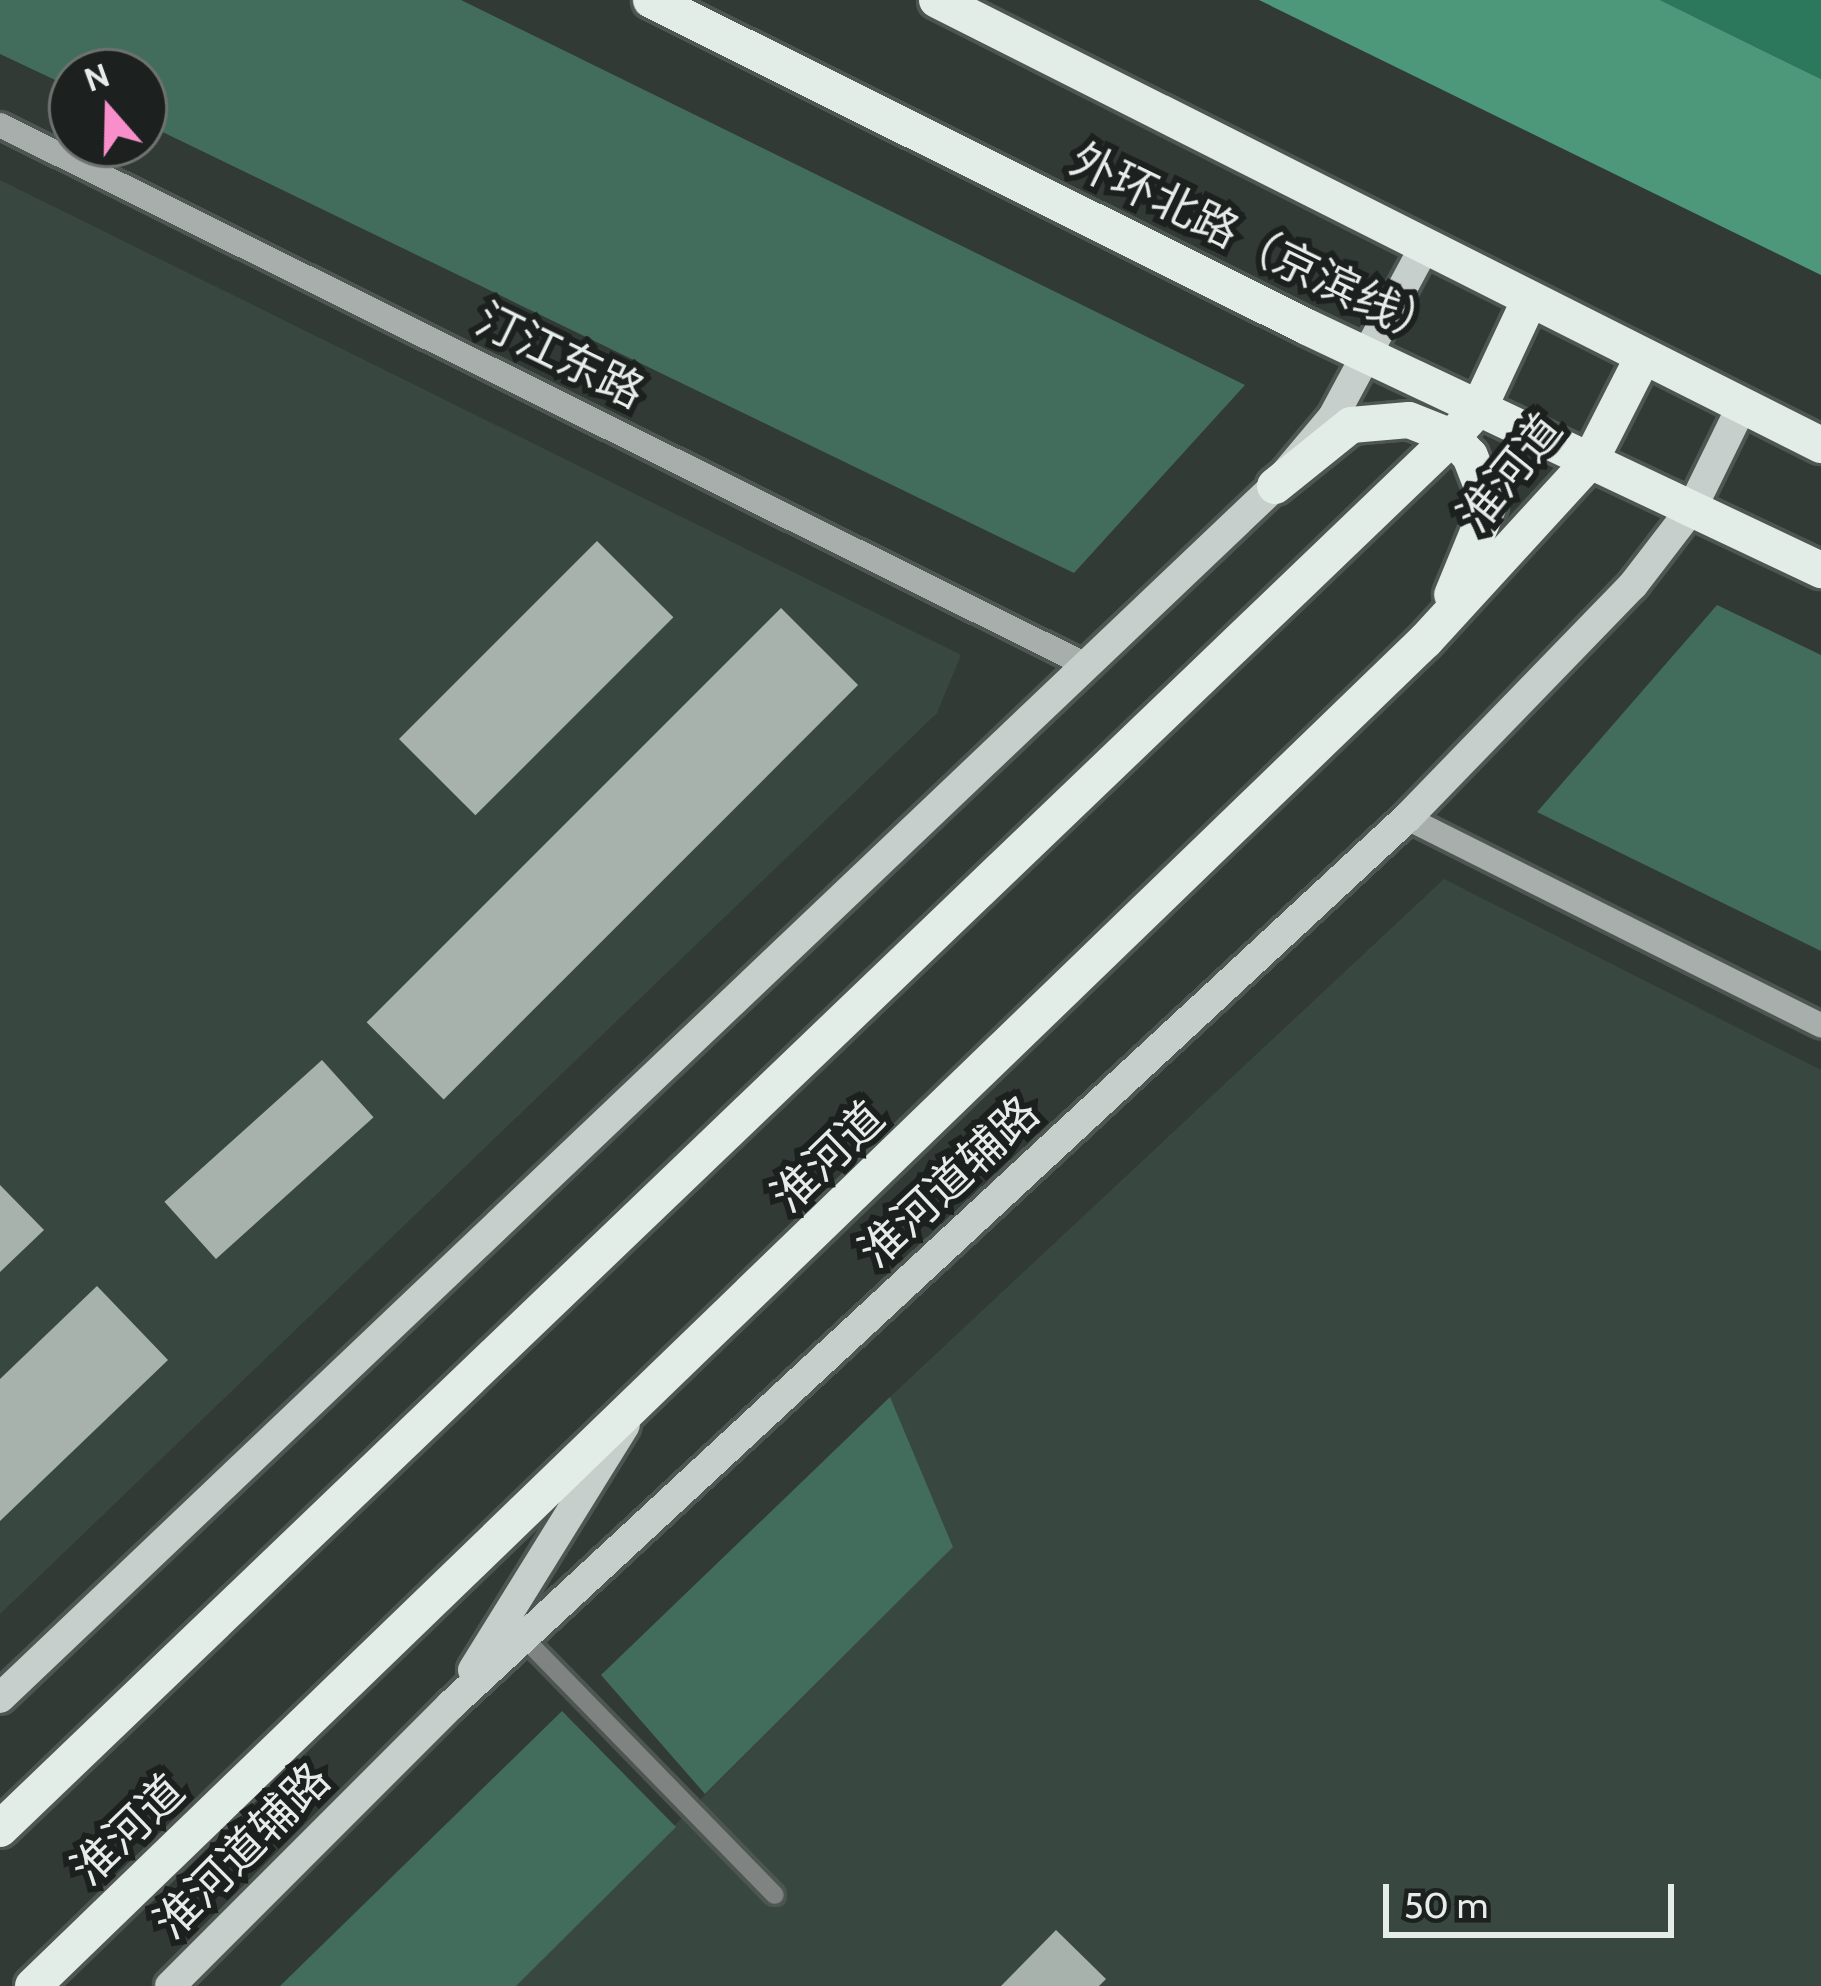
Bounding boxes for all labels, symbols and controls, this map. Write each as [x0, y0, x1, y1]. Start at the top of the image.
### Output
north arrow [48, 48, 168, 168]
text: N [79, 54, 115, 100]
street label: 外环北路（京滨线） [1062, 132, 1450, 358]
street label: 汀江东路 [467, 292, 653, 420]
street label: 淮河道 [1447, 404, 1573, 542]
street label: 淮河道辅路 [848, 1086, 1050, 1278]
street label: 淮河道 [761, 1091, 895, 1223]
street label: 淮河道辅路 [143, 1752, 341, 1950]
street label: 淮河道 [61, 1764, 195, 1896]
scale bar [1389, 1860, 1680, 1934]
text: 50 m [1404, 1883, 1488, 1927]

